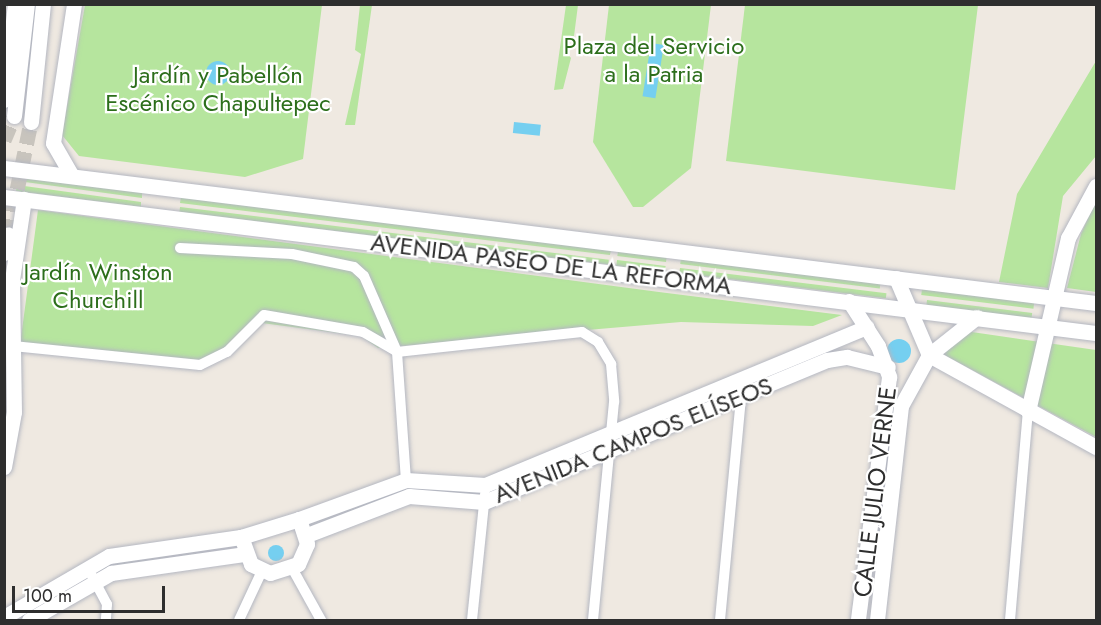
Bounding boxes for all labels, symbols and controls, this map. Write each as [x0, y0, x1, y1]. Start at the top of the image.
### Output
park label: Plaza del Servicio a la Patria [564, 32, 744, 88]
park label: Jardín y Pabellón Escénico Chapultepec [105, 61, 331, 117]
street label: AVENIDA PASEO DE LA REFORMA [369, 228, 733, 300]
park label: Jardín Winston Churchill [24, 258, 172, 314]
street label: AVENIDA CAMPOS ELÍSEOS [490, 371, 776, 509]
street label: CALLE JULIO VERNE [848, 385, 902, 599]
scale bar [15, 574, 168, 612]
text: 100 m [23, 583, 72, 609]

